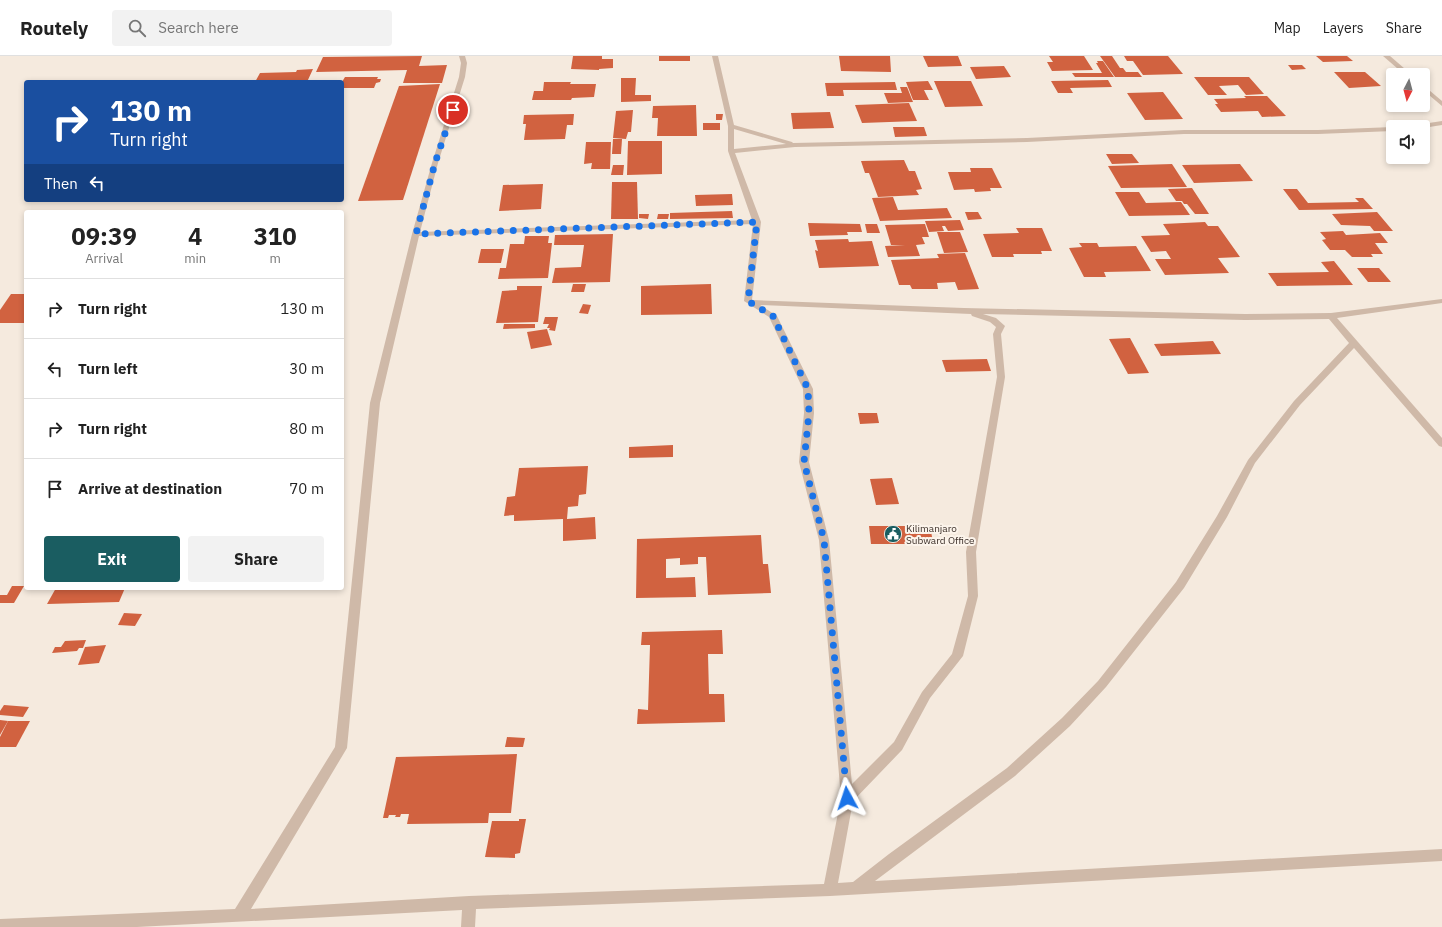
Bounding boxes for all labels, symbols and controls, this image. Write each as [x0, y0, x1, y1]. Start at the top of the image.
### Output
search box [112, 10, 392, 46]
text: Routely [20, 16, 88, 40]
icon: search [126, 17, 148, 39]
text: Search here [158, 18, 239, 37]
text: Map [1274, 19, 1301, 37]
text: Layers [1323, 19, 1364, 37]
text: Share [1386, 19, 1422, 37]
north arrow [1386, 68, 1430, 112]
map controls [1386, 68, 1430, 164]
text: 130 m [110, 92, 192, 129]
pin [436, 93, 470, 127]
icon: right [44, 96, 96, 148]
icon: arrive [442, 99, 464, 121]
button: sound [1386, 120, 1430, 164]
text: Turn right [110, 128, 188, 151]
icon: left [86, 172, 108, 194]
text: Then [44, 174, 78, 193]
text: 09:39 [71, 220, 137, 252]
text: 4 [188, 220, 202, 252]
text: 310 [253, 220, 297, 252]
text: Arrival [85, 250, 123, 267]
text: min [184, 250, 206, 267]
text: m [269, 250, 281, 267]
icon: right [44, 298, 66, 320]
text: Turn right [78, 299, 147, 318]
text: 130 m [280, 299, 324, 318]
icon: left [44, 358, 66, 380]
text: Turn left [78, 359, 138, 378]
text: 30 m [289, 359, 324, 378]
icon: right [44, 418, 66, 440]
text: Turn right [78, 419, 147, 438]
text: 80 m [289, 419, 324, 438]
icon: arrive [44, 478, 66, 500]
text: Arrive at destination [78, 479, 222, 498]
text: 70 m [289, 479, 324, 498]
place label: Kilimanjaro Subward Office [906, 522, 975, 547]
public building icon: Kilimanjaro Subward Office [883, 524, 903, 544]
button: Exit [44, 536, 180, 582]
button: Share [188, 536, 324, 582]
position arrow [826, 777, 868, 819]

